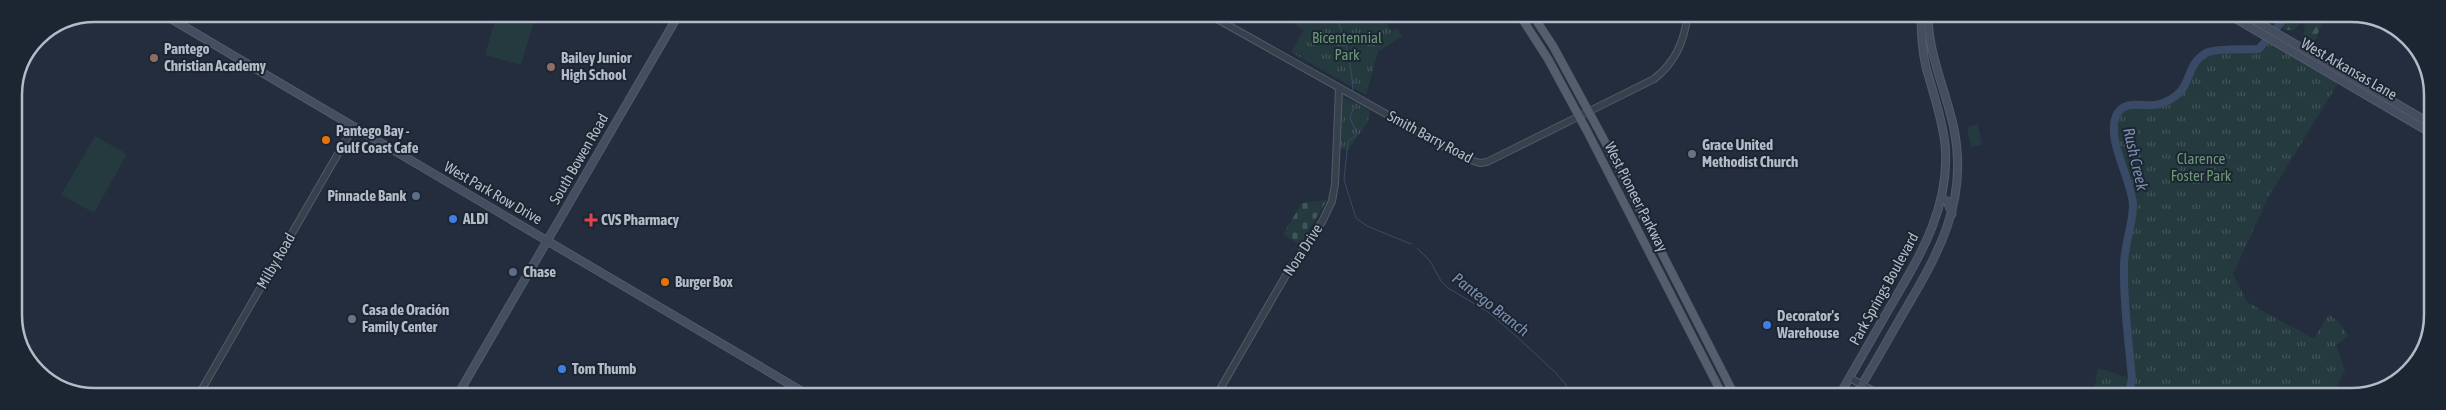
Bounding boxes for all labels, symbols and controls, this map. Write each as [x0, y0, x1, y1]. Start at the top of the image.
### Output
park label: Bicentennial Park [1312, 29, 1382, 63]
street label: West Arkansas Lane [2298, 34, 2400, 103]
place label: Pantego Christian Academy [164, 40, 267, 74]
place label: Bailey Junior High School [561, 49, 632, 83]
marker: Pantego Christian Academy [148, 52, 160, 64]
marker: Bailey Junior High School [545, 61, 557, 73]
street label: Smith Barry Road [1385, 107, 1476, 166]
street label: South Bowen Road [546, 110, 611, 207]
place label: Pantego Bay - Gulf Coast Cafe [336, 122, 419, 156]
water label: Rush Creek [2120, 126, 2152, 193]
marker: Pantego Bay - Gulf Coast Cafe [320, 134, 332, 146]
place label: Grace United Methodist Church [1702, 136, 1798, 170]
street label: West Pioneer Parkway [1601, 139, 1671, 254]
marker: Grace United Methodist Church [1686, 148, 1698, 160]
park label: Clarence Foster Park [2171, 150, 2232, 184]
street label: West Park Row Drive [441, 158, 546, 228]
place label: Pinnacle Bank [328, 187, 406, 204]
marker: Pinnacle Bank [410, 190, 422, 202]
place label: ALDI [462, 210, 489, 227]
place label: CVS Pharmacy [601, 211, 680, 228]
marker: ALDI [447, 213, 459, 225]
marker: CVS Pharmacy [585, 214, 597, 226]
street label: Nora Drive [1280, 221, 1326, 279]
street label: Milby Road [253, 230, 298, 292]
street label: Park Springs Boulevard [1846, 230, 1922, 348]
place label: Chase [523, 263, 556, 280]
marker: Chase [507, 266, 519, 278]
water label: Pantego Branch [1449, 269, 1533, 340]
place label: Burger Box [675, 273, 733, 290]
marker: Burger Box [659, 276, 671, 288]
place label: Casa de Oración Family Center [362, 301, 449, 335]
place label: Decorator's Warehouse [1776, 307, 1840, 341]
marker: Casa de Oración Family Center [346, 313, 358, 325]
marker: Decorator's Warehouse [1761, 319, 1773, 331]
place label: Tom Thumb [572, 360, 636, 377]
marker: Tom Thumb [556, 363, 568, 375]

